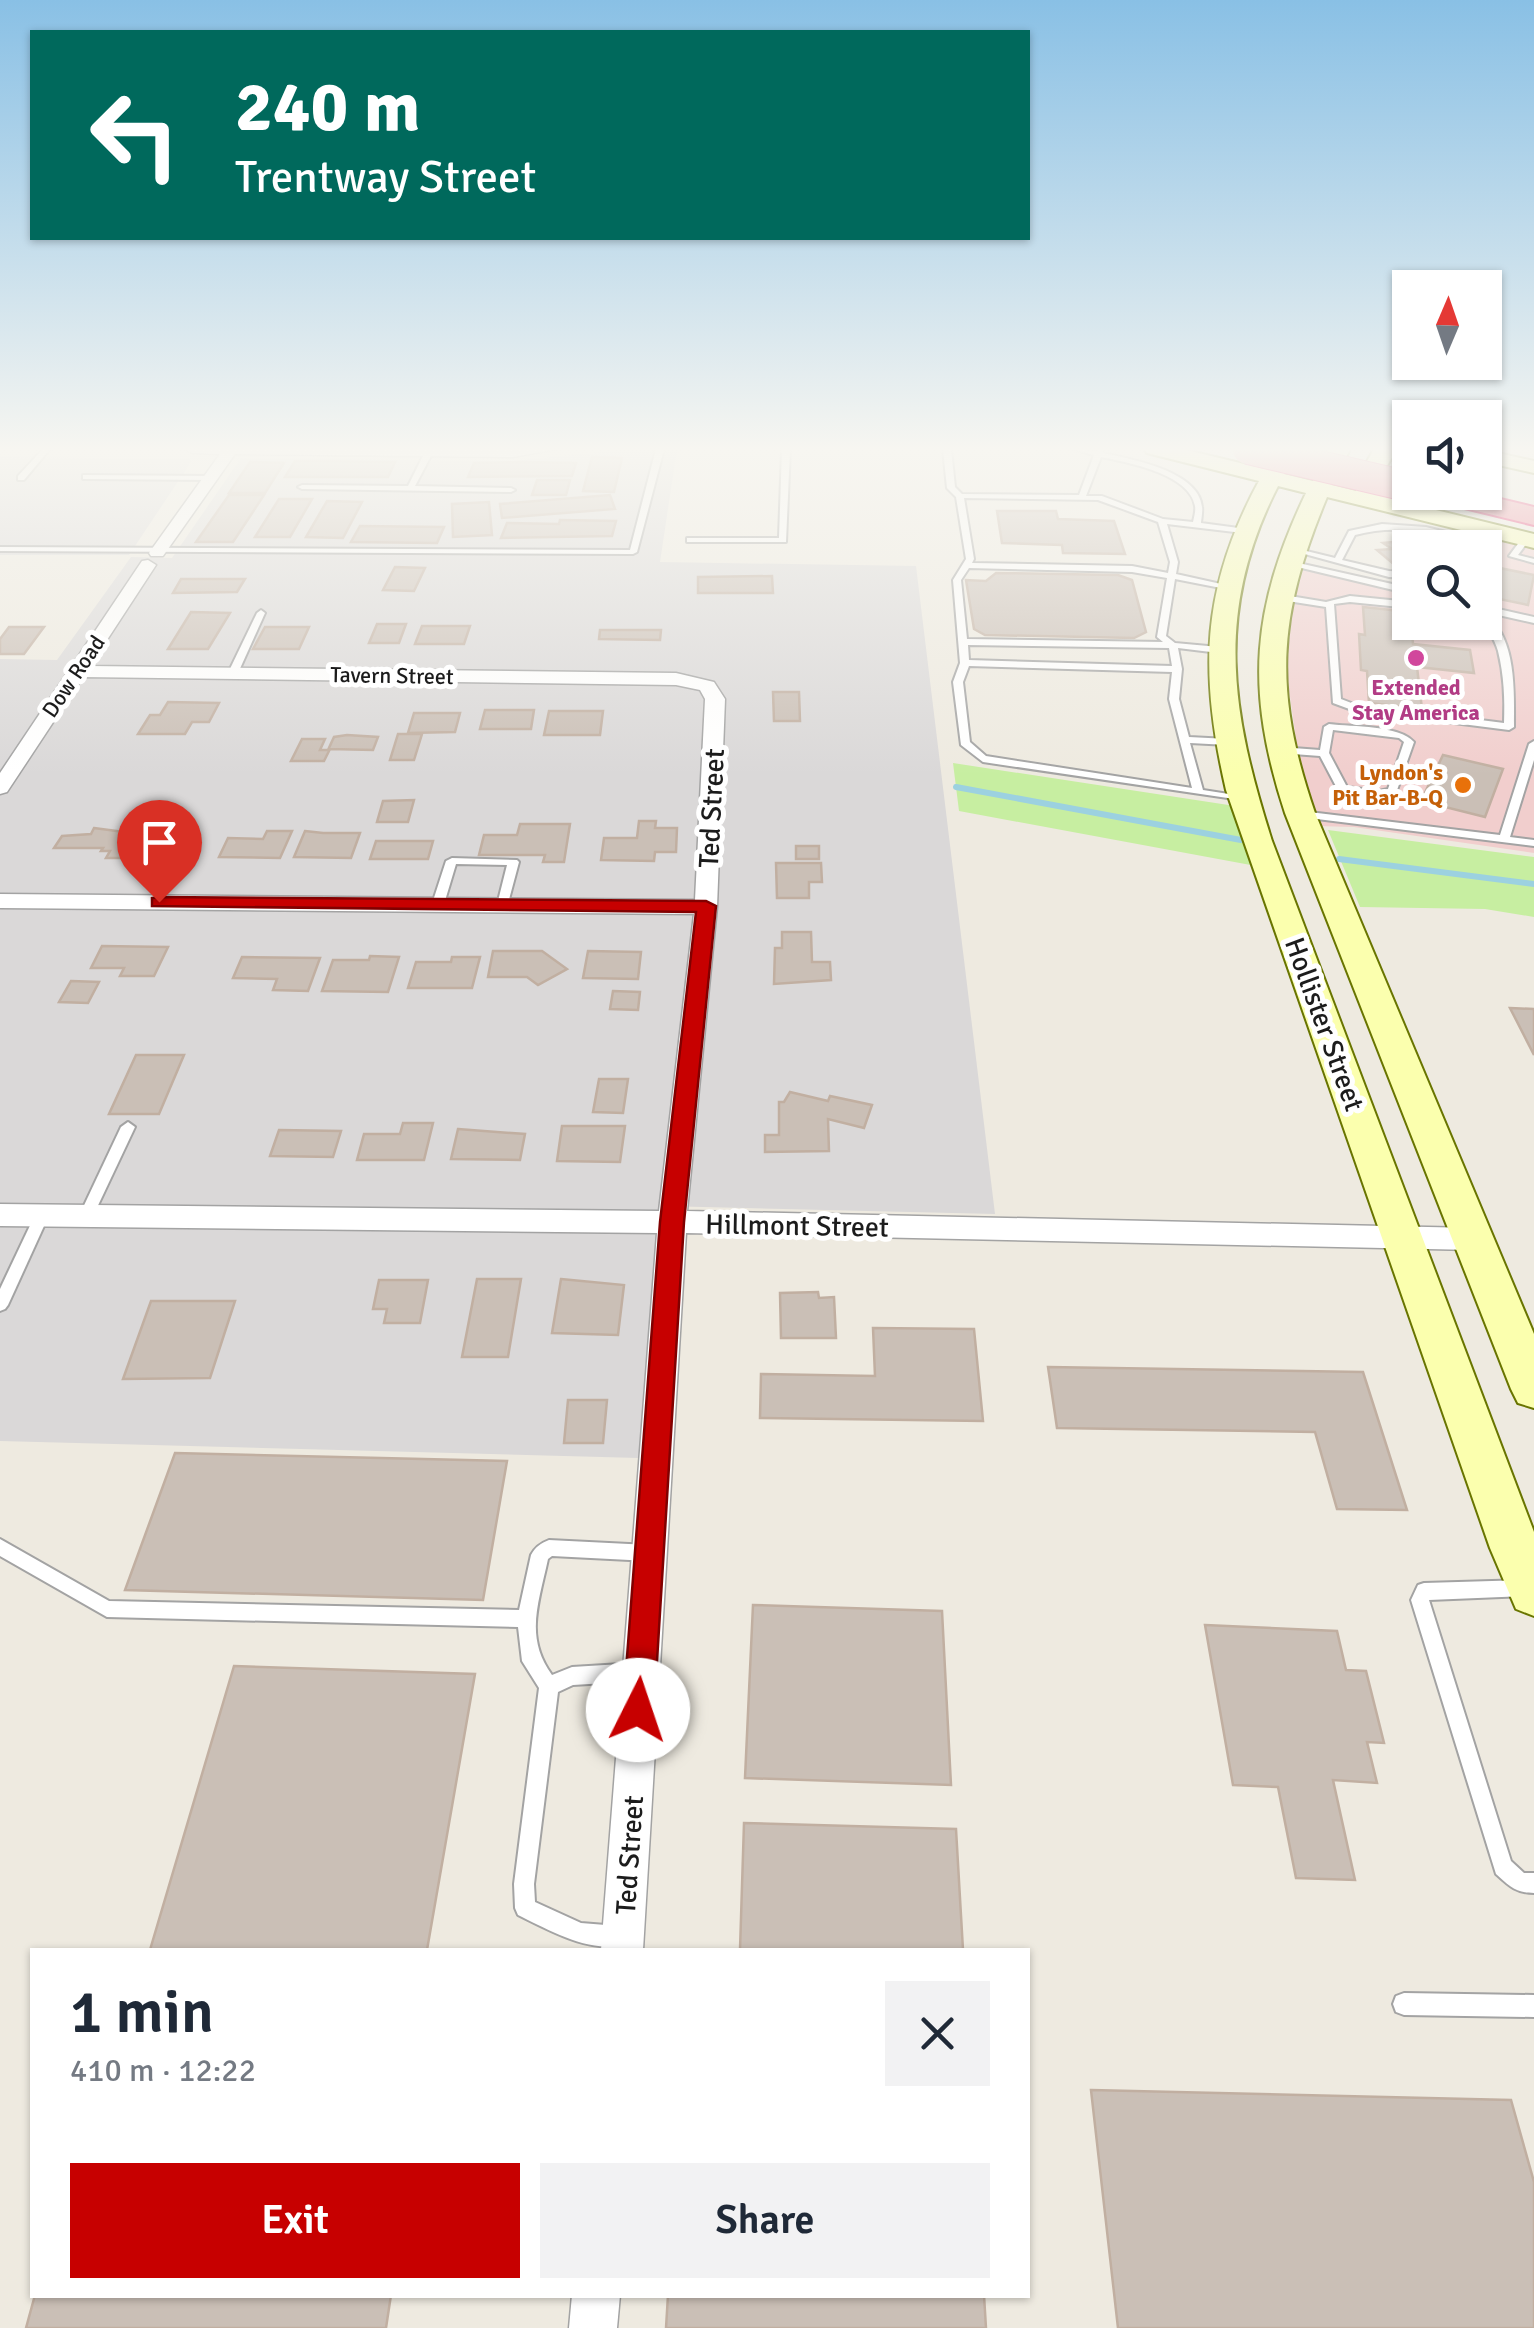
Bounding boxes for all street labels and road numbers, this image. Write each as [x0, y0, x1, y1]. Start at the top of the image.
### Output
street label: Dow Road [36, 630, 111, 723]
street label: Tavern Street [330, 661, 454, 690]
street label: Ted Street [692, 747, 732, 869]
street label: Hollister Street [1277, 933, 1371, 1116]
street label: Hillmont Street [705, 1207, 889, 1245]
street label: Ted Street [609, 1794, 651, 1916]

